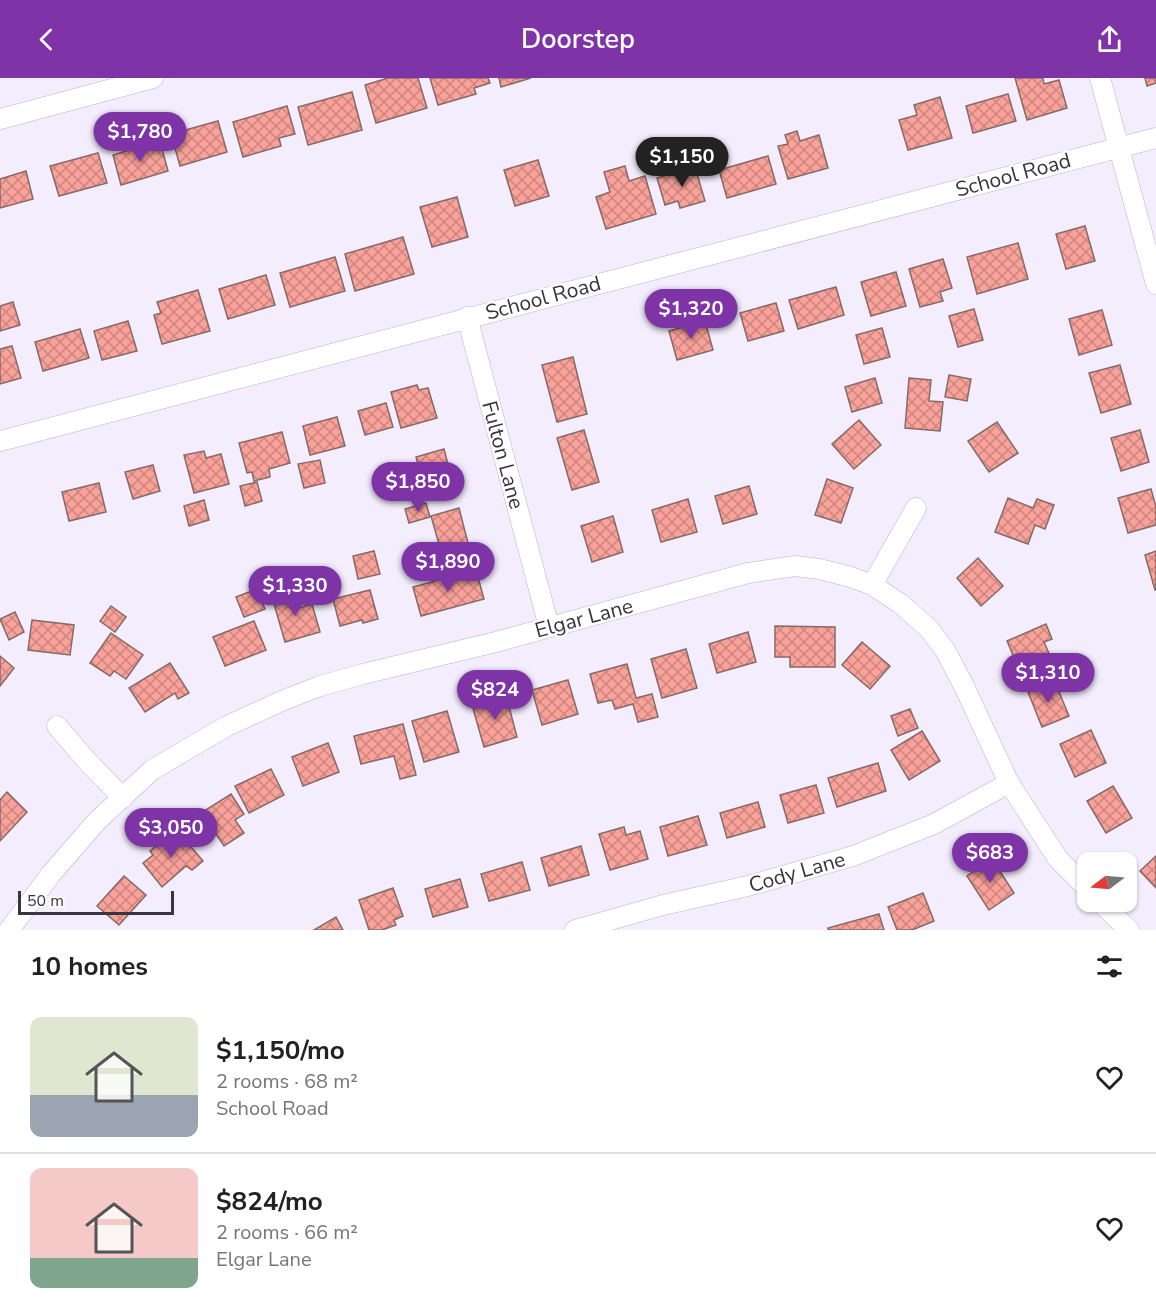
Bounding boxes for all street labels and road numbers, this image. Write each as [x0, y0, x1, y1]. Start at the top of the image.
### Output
street label: School Road [952, 146, 1074, 204]
street label: School Road [482, 269, 604, 327]
street label: Fulton Lane [475, 398, 531, 512]
street label: Elgar Lane [532, 591, 636, 645]
street label: Cody Lane [745, 845, 849, 899]

